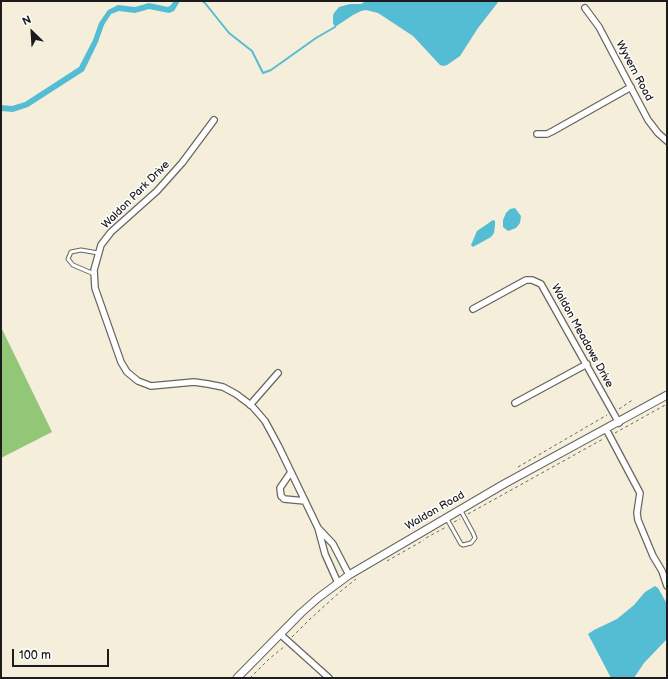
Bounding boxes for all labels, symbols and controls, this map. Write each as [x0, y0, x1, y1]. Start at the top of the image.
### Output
north arrow [12, 12, 52, 52]
text: N [20, 13, 33, 28]
street label: Wyvern Road [613, 39, 655, 103]
street label: Waldon Park Drive [99, 158, 173, 232]
street label: Waldon Meadows Drive [548, 282, 616, 390]
street label: Waldon Road [403, 489, 467, 533]
scale bar [14, 641, 111, 667]
text: 100 m [19, 648, 51, 663]

